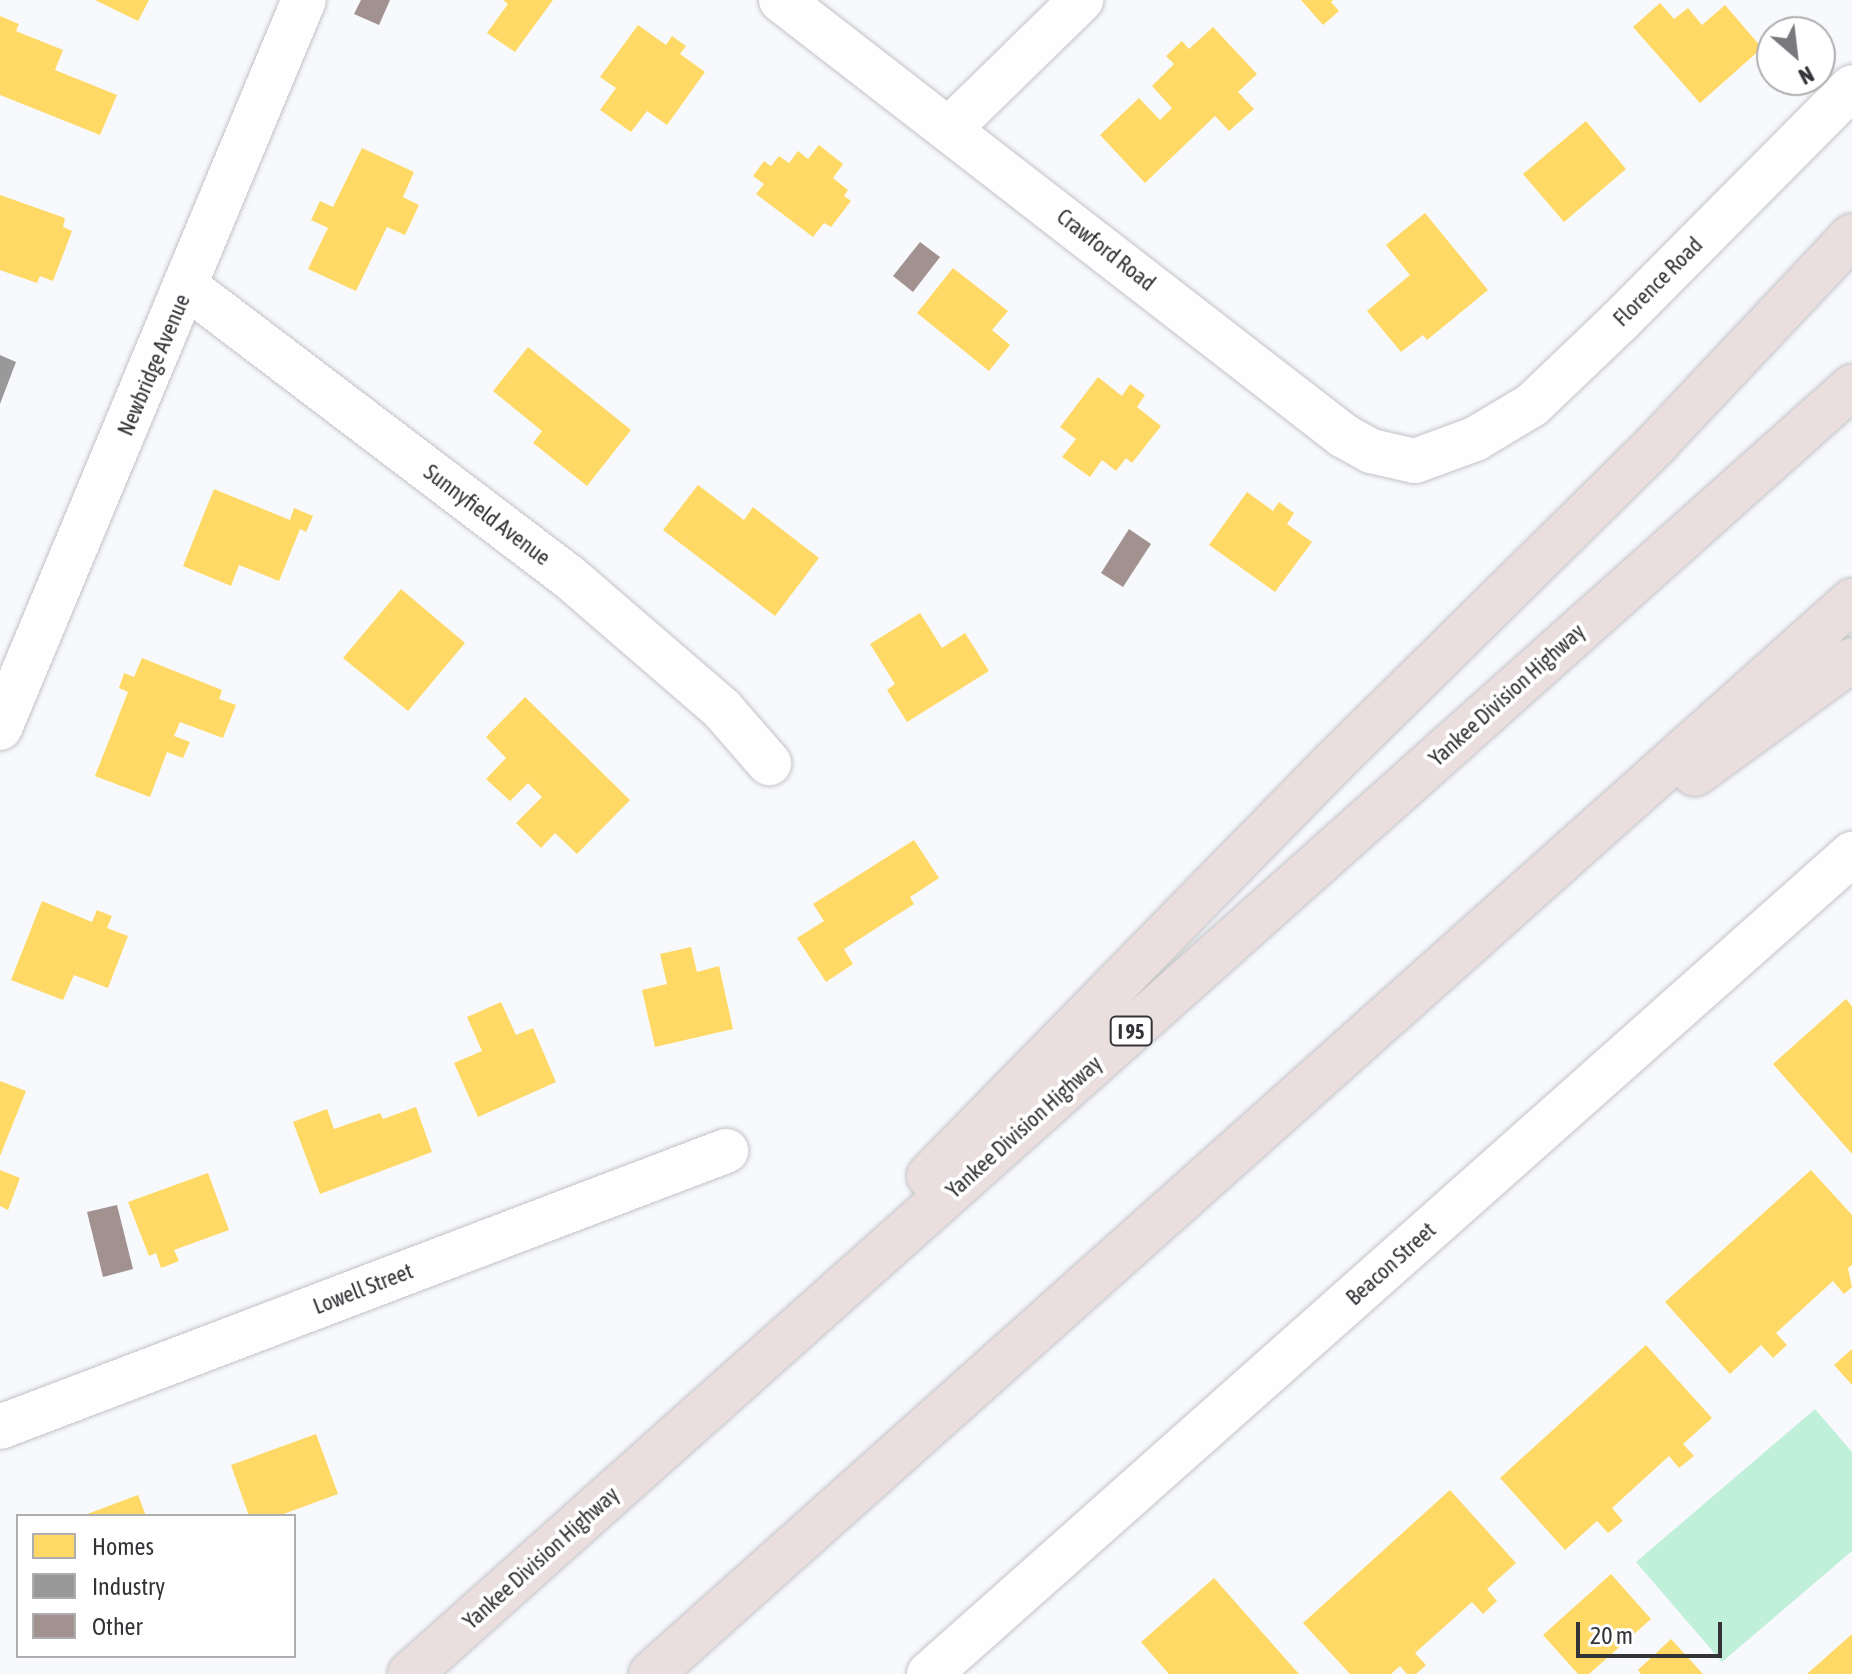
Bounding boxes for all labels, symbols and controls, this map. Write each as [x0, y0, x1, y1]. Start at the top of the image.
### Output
north arrow [1756, 16, 1836, 96]
text: N [1794, 61, 1818, 90]
street label: Crawford Road [1052, 203, 1160, 297]
street label: Florence Road [1608, 232, 1708, 332]
street label: Newbridge Avenue [112, 290, 196, 440]
street label: Sunnyfield Avenue [419, 459, 555, 571]
street label: Yankee Division Highway [1424, 618, 1590, 772]
road number: I 95 [1109, 1015, 1153, 1047]
street label: Yankee Division Highway [941, 1050, 1107, 1204]
street label: Beacon Street [1341, 1217, 1441, 1311]
street label: Lowell Street [310, 1258, 416, 1320]
street label: Yankee Division Highway [458, 1481, 624, 1635]
legend [16, 1514, 296, 1658]
text: Homes [92, 1533, 154, 1560]
text: Industry [92, 1573, 165, 1600]
scale bar [1580, 1606, 1726, 1656]
text: Other [92, 1613, 143, 1640]
text: 20 m [1590, 1622, 1633, 1649]

